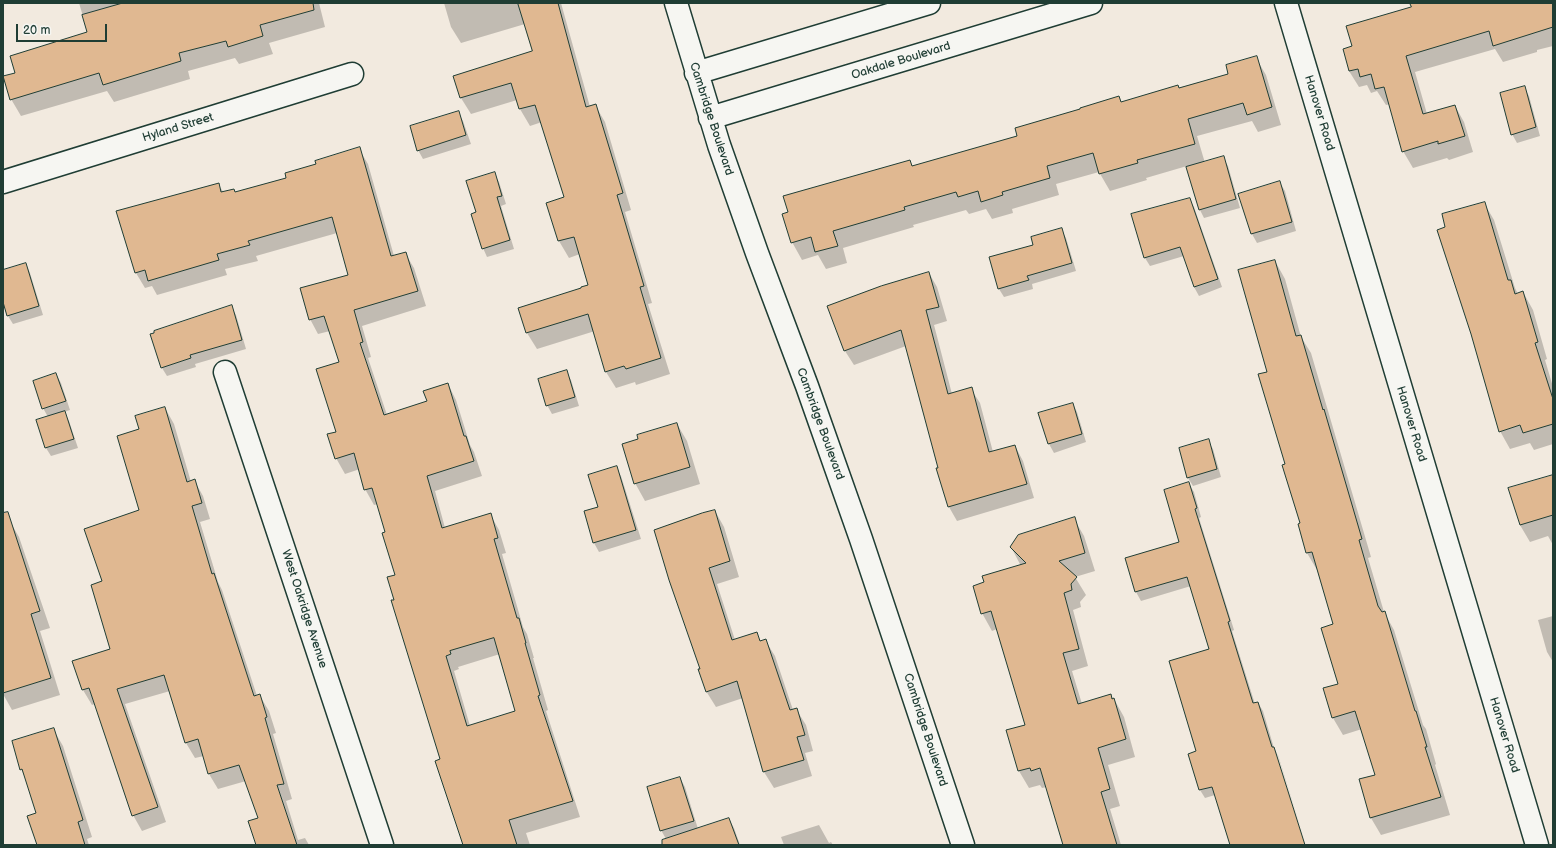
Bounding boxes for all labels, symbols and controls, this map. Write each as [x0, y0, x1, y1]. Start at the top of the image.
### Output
scale bar [18, 16, 109, 42]
text: 20 m [23, 23, 50, 38]
street label: Oakdale Boulevard [850, 39, 952, 83]
street label: Cambridge Boulevard [686, 61, 736, 177]
street label: Hanover Road [1301, 73, 1337, 153]
street label: Hyland Street [141, 110, 215, 146]
street label: Cambridge Boulevard [793, 366, 847, 482]
street label: Hanover Road [1393, 384, 1429, 464]
street label: West Oakridge Avenue [278, 548, 330, 670]
street label: Cambridge Boulevard [900, 672, 950, 788]
street label: Hanover Road [1486, 695, 1522, 775]

